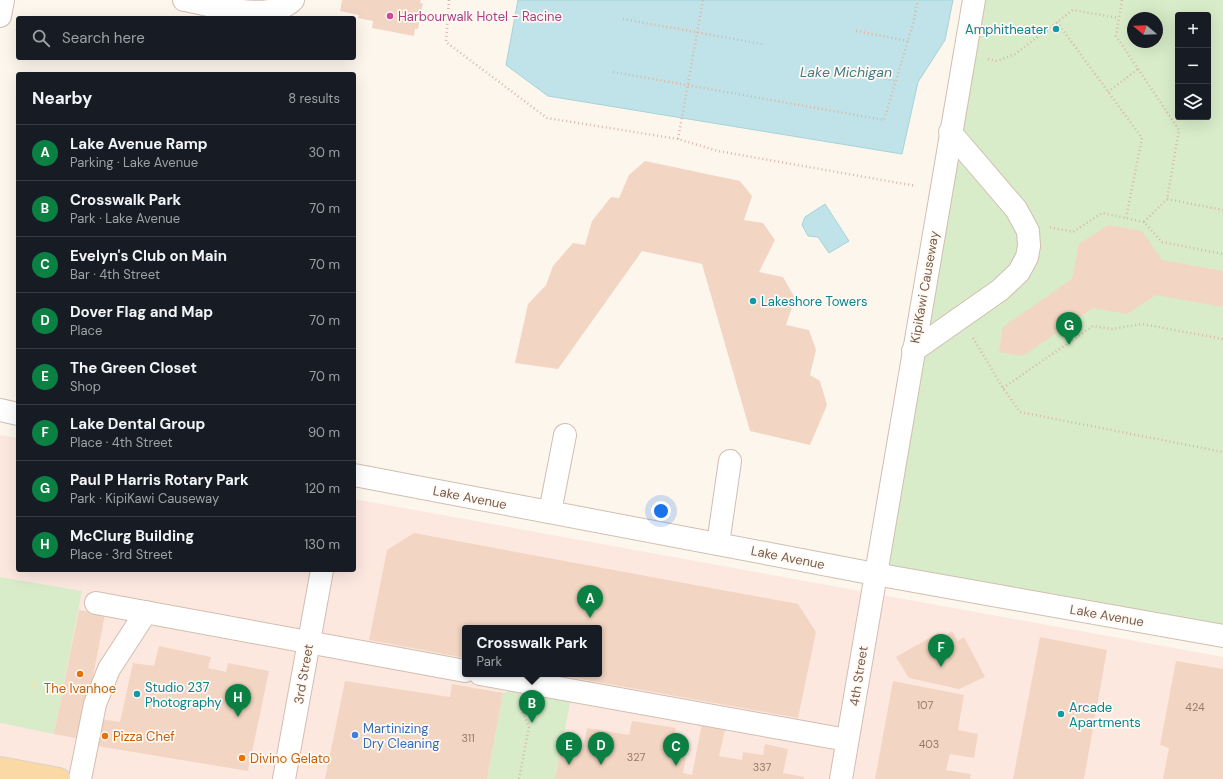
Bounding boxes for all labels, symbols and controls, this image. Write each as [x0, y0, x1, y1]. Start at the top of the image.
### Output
place label: Harbourwalk Hotel - Racine [398, 8, 562, 25]
marker: Harbourwalk Hotel - Racine [385, 11, 395, 21]
north arrow [1127, 12, 1163, 48]
map controls [1175, 12, 1211, 120]
button: + [1175, 12, 1211, 48]
search box [16, 16, 356, 60]
place label: Amphitheater [965, 21, 1048, 38]
marker: Amphitheater [1051, 24, 1061, 34]
icon: search [30, 27, 52, 49]
text: Search here [62, 28, 145, 48]
button: − [1175, 48, 1211, 84]
water label: Lake Michigan [800, 63, 892, 81]
button: layers [1175, 84, 1211, 120]
text: Nearby [32, 87, 92, 109]
text: 8 results [288, 90, 340, 107]
text: Lake Avenue Ramp [70, 134, 208, 154]
text: A [40, 144, 50, 161]
text: 30 m [308, 144, 340, 161]
text: Parking · Lake Avenue [70, 154, 198, 171]
text: Crosswalk Park [70, 190, 181, 210]
text: B [41, 200, 49, 217]
text: 70 m [309, 200, 340, 217]
text: Park · Lake Avenue [70, 210, 180, 227]
street label: KipiKawi Causeway [906, 229, 943, 345]
text: Evelyn's Club on Main [70, 246, 227, 266]
text: C [40, 256, 50, 273]
text: 70 m [309, 256, 340, 273]
text: Bar · 4th Street [70, 266, 160, 283]
place label: Lakeshore Towers [761, 293, 867, 310]
marker: Lakeshore Towers [748, 296, 758, 306]
text: Dover Flag and Map [70, 302, 213, 322]
text: D [40, 312, 50, 329]
text: 70 m [309, 312, 340, 329]
pin: G [1056, 312, 1082, 345]
text: Place [70, 322, 102, 339]
text: The Green Closet [70, 358, 197, 378]
text: E [41, 368, 49, 385]
text: 70 m [309, 368, 340, 385]
text: Shop [70, 378, 101, 395]
text: Lake Dental Group [70, 414, 205, 434]
text: F [41, 424, 49, 441]
text: 90 m [308, 424, 340, 441]
text: Place · 4th Street [70, 434, 173, 451]
text: Paul P Harris Rotary Park [70, 470, 249, 490]
text: G [40, 480, 50, 497]
text: 120 m [305, 480, 340, 497]
street label: Lake Avenue [431, 482, 508, 513]
text: Park · KipiKawi Causeway [70, 490, 219, 507]
your location [651, 501, 671, 521]
text: McClurg Building [70, 526, 194, 546]
text: H [40, 536, 50, 553]
text: 130 m [304, 536, 340, 553]
street label: Lake Avenue [749, 542, 826, 573]
text: Place · 3rd Street [70, 546, 173, 563]
pin: A [577, 585, 603, 618]
street label: Lake Avenue [1068, 601, 1145, 630]
popup [462, 625, 602, 677]
text: Crosswalk Park [476, 633, 588, 653]
pin: F [928, 634, 954, 667]
street label: 3rd Street [290, 643, 317, 705]
street label: 4th Street [845, 645, 872, 707]
text: Park [476, 653, 502, 670]
marker: The Ivanhoe [75, 669, 85, 679]
place label: Studio 237 Photography [145, 679, 222, 711]
place label: The Ivanhoe [44, 680, 116, 697]
pin: H [225, 684, 251, 717]
marker: Studio 237 Photography [132, 689, 142, 699]
pin: B [519, 690, 545, 723]
house number: 107 [917, 698, 933, 712]
place label: Arcade Apartments [1069, 699, 1141, 731]
house number: 424 [1185, 700, 1205, 714]
marker: Arcade Apartments [1056, 709, 1066, 719]
place label: Martinizing Dry Cleaning [363, 720, 439, 752]
place label: Pizza Chef [113, 728, 175, 745]
marker: Martinizing Dry Cleaning [350, 730, 360, 740]
marker: Pizza Chef [100, 731, 110, 741]
house number: 311 [461, 731, 475, 745]
pin: E [556, 732, 582, 765]
pin: D [588, 732, 614, 765]
pin: C [663, 733, 689, 766]
house number: 403 [919, 737, 939, 751]
place label: Divino Gelato [250, 750, 331, 767]
house number: 327 [627, 750, 645, 764]
marker: Divino Gelato [237, 753, 247, 763]
house number: 337 [753, 760, 771, 774]

